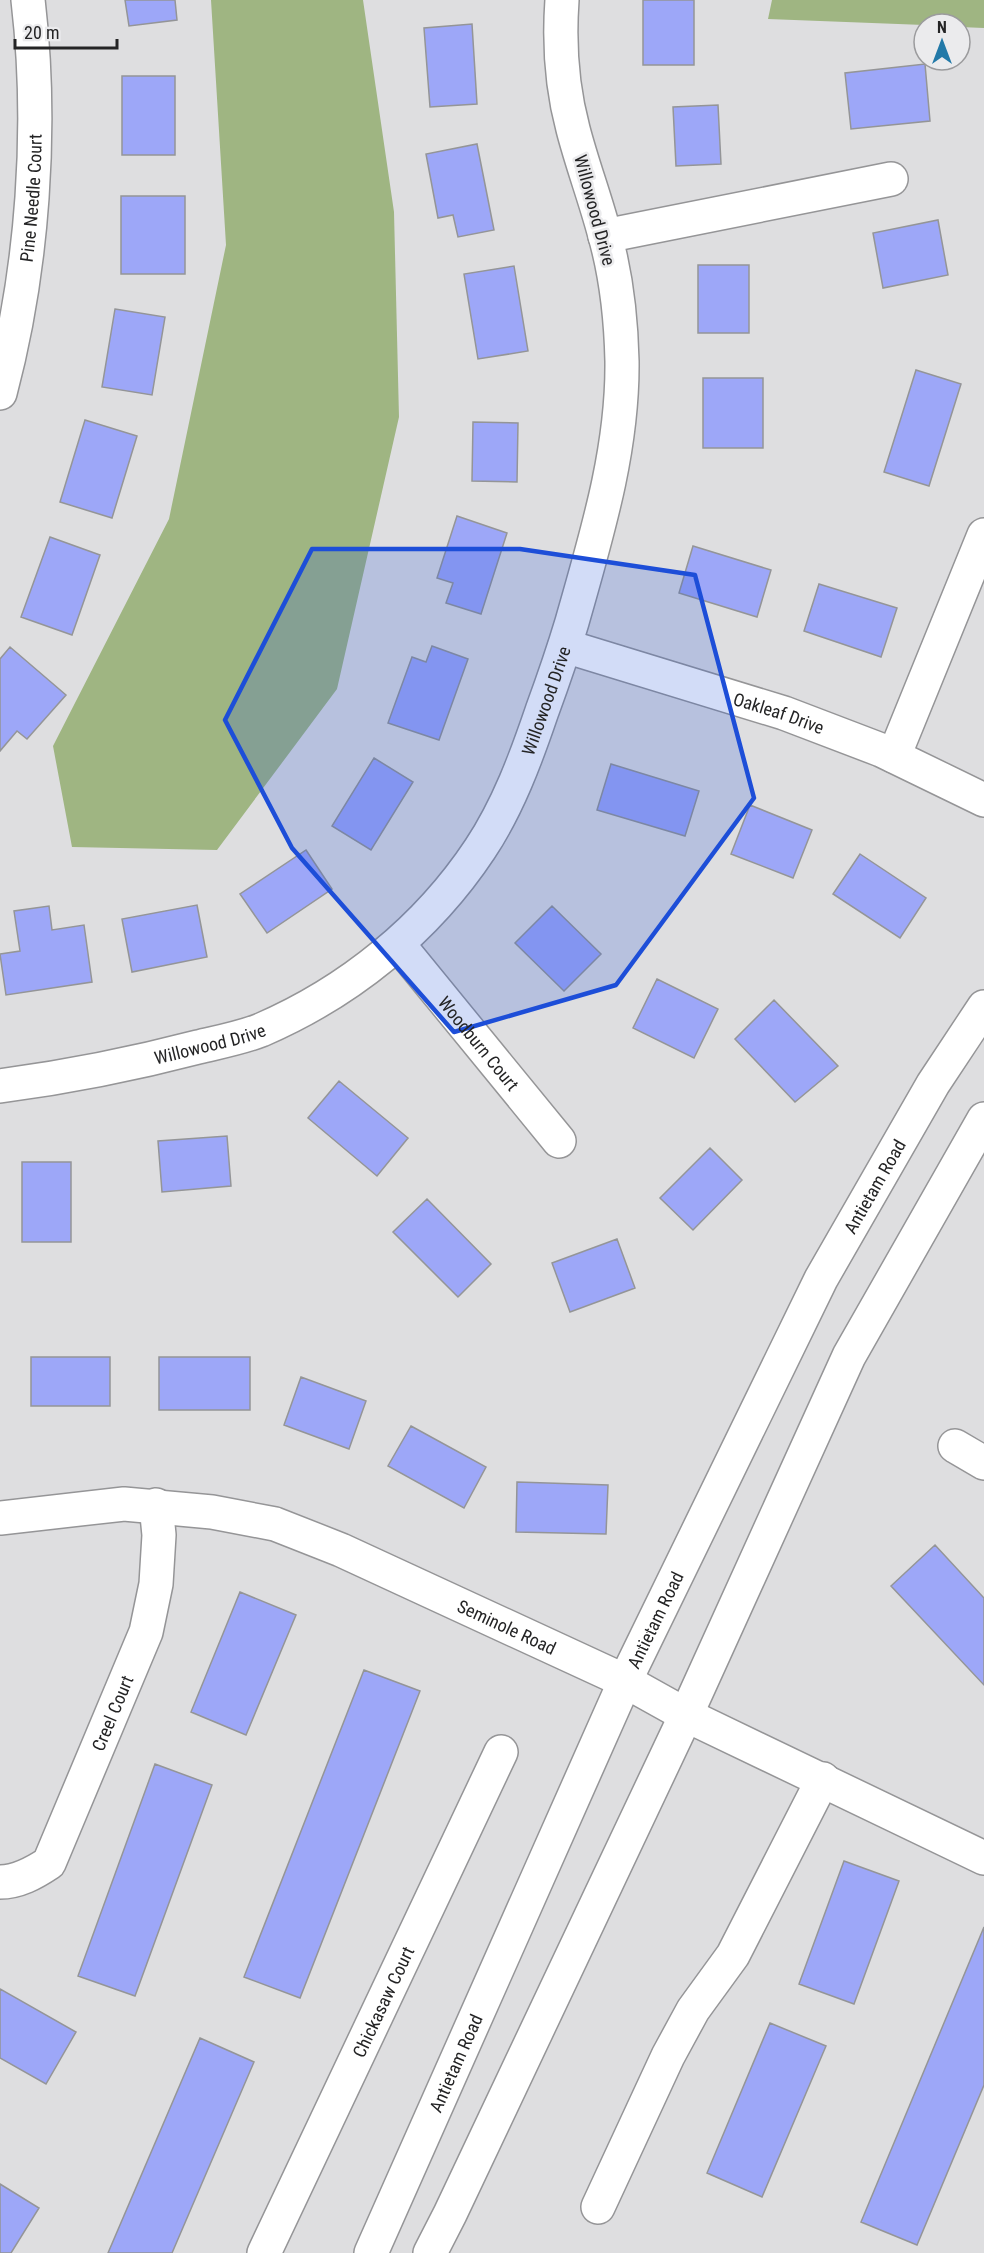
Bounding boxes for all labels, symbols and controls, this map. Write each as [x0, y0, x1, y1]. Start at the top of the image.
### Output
scale bar [15, 12, 117, 50]
north arrow [912, 12, 972, 72]
text: N [937, 18, 947, 37]
text: 20 m [24, 22, 59, 43]
street label: Pine Needle Court [15, 134, 45, 263]
street label: Willowood Drive [570, 152, 620, 268]
street label: Willowood Drive [517, 643, 574, 758]
street label: Oakleaf Drive [731, 688, 827, 738]
street label: Woodburn Court [434, 992, 524, 1095]
street label: Willowood Drive [152, 1019, 268, 1068]
street label: Antietam Road [839, 1136, 909, 1237]
street label: Antietam Road [622, 1568, 687, 1671]
street label: Seminole Road [454, 1595, 560, 1658]
street label: Creel Court [87, 1672, 137, 1754]
street label: Chickasaw Court [348, 1943, 418, 2060]
street label: Antietam Road [425, 2011, 486, 2115]

